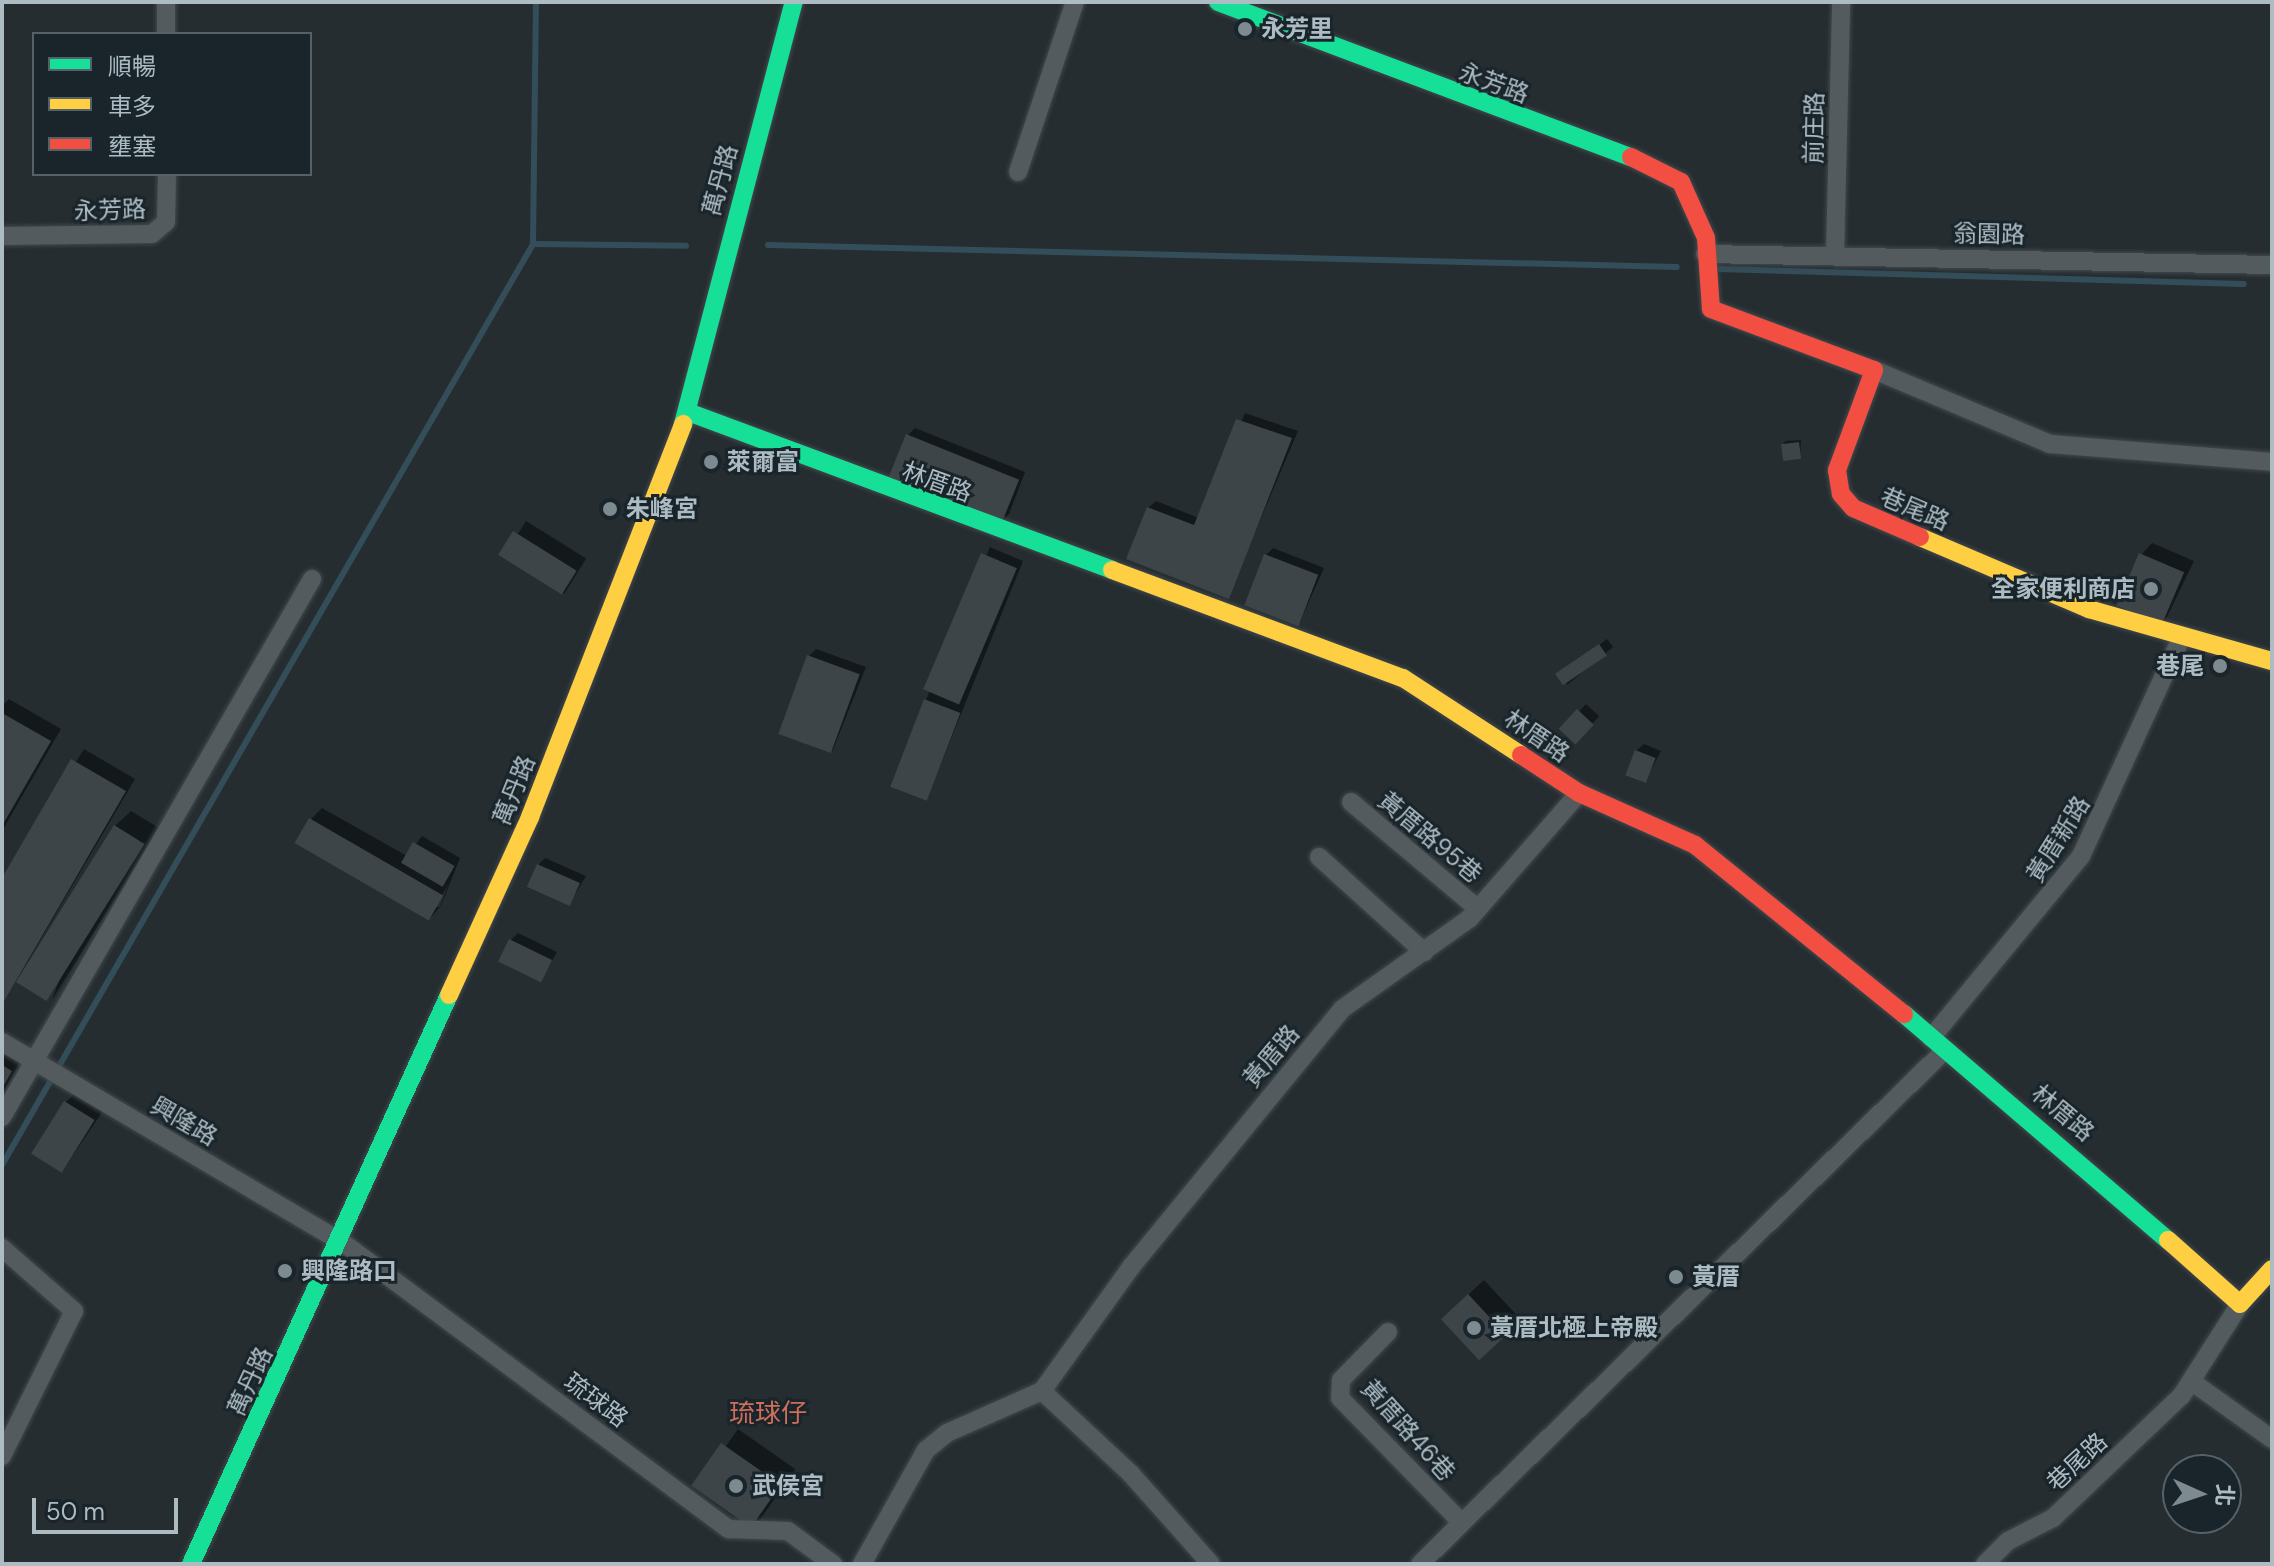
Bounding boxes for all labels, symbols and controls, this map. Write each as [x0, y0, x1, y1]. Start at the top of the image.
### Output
place label: 永芳里 [1261, 15, 1333, 43]
marker: 永芳里 [1236, 20, 1254, 38]
legend [32, 32, 312, 176]
text: 順暢 [108, 51, 156, 82]
street label: 永芳路 [1455, 57, 1533, 109]
text: 車多 [108, 91, 156, 122]
street label: 前庄路 [1799, 92, 1829, 164]
text: 壅塞 [108, 131, 156, 162]
street label: 萬丹路 [697, 141, 743, 219]
street label: 永芳路 [74, 194, 146, 226]
street label: 翁園路 [1953, 219, 2025, 249]
place label: 萊爾富 [727, 448, 799, 476]
marker: 萊爾富 [702, 453, 720, 471]
street label: 林厝路 [898, 456, 976, 508]
street label: 巷尾路 [1876, 482, 1954, 536]
place label: 朱峰宮 [626, 495, 698, 523]
marker: 朱峰宮 [601, 500, 619, 518]
place label: 全家便利商店 [1991, 575, 2135, 603]
marker: 全家便利商店 [2142, 580, 2160, 598]
place label: 巷尾 [2156, 652, 2204, 680]
marker: 巷尾 [2211, 657, 2229, 675]
street label: 林厝路 [1499, 704, 1575, 768]
street label: 萬丹路 [487, 751, 541, 829]
street label: 黃厝路95巷 [1373, 786, 1487, 888]
street label: 黃厝新路 [2020, 791, 2096, 887]
street label: 黃厝路 [1237, 1019, 1305, 1093]
street label: 林厝路 [2026, 1079, 2100, 1147]
street label: 興隆路 [146, 1091, 222, 1151]
place label: 興隆路口 [301, 1257, 397, 1285]
marker: 興隆路口 [276, 1262, 294, 1280]
place label: 黃厝 [1692, 1263, 1740, 1291]
marker: 黃厝 [1667, 1268, 1685, 1286]
place label: 黃厝北極上帝殿 [1490, 1314, 1658, 1342]
marker: 黃厝北極上帝殿 [1465, 1319, 1483, 1337]
street label: 萬丹路 [222, 1342, 278, 1420]
street label: 琉球路 [559, 1367, 633, 1433]
street label: 黃厝路46巷 [1355, 1374, 1461, 1486]
district label: 琉球仔 [729, 1398, 807, 1430]
street label: 巷尾路 [2041, 1427, 2113, 1497]
north arrow [2162, 1454, 2242, 1534]
place label: 武侯宮 [752, 1472, 824, 1500]
marker: 武侯宮 [727, 1477, 745, 1495]
scale bar [36, 1482, 182, 1532]
text: 北 [2209, 1483, 2240, 1507]
text: 50 m [46, 1496, 105, 1527]

